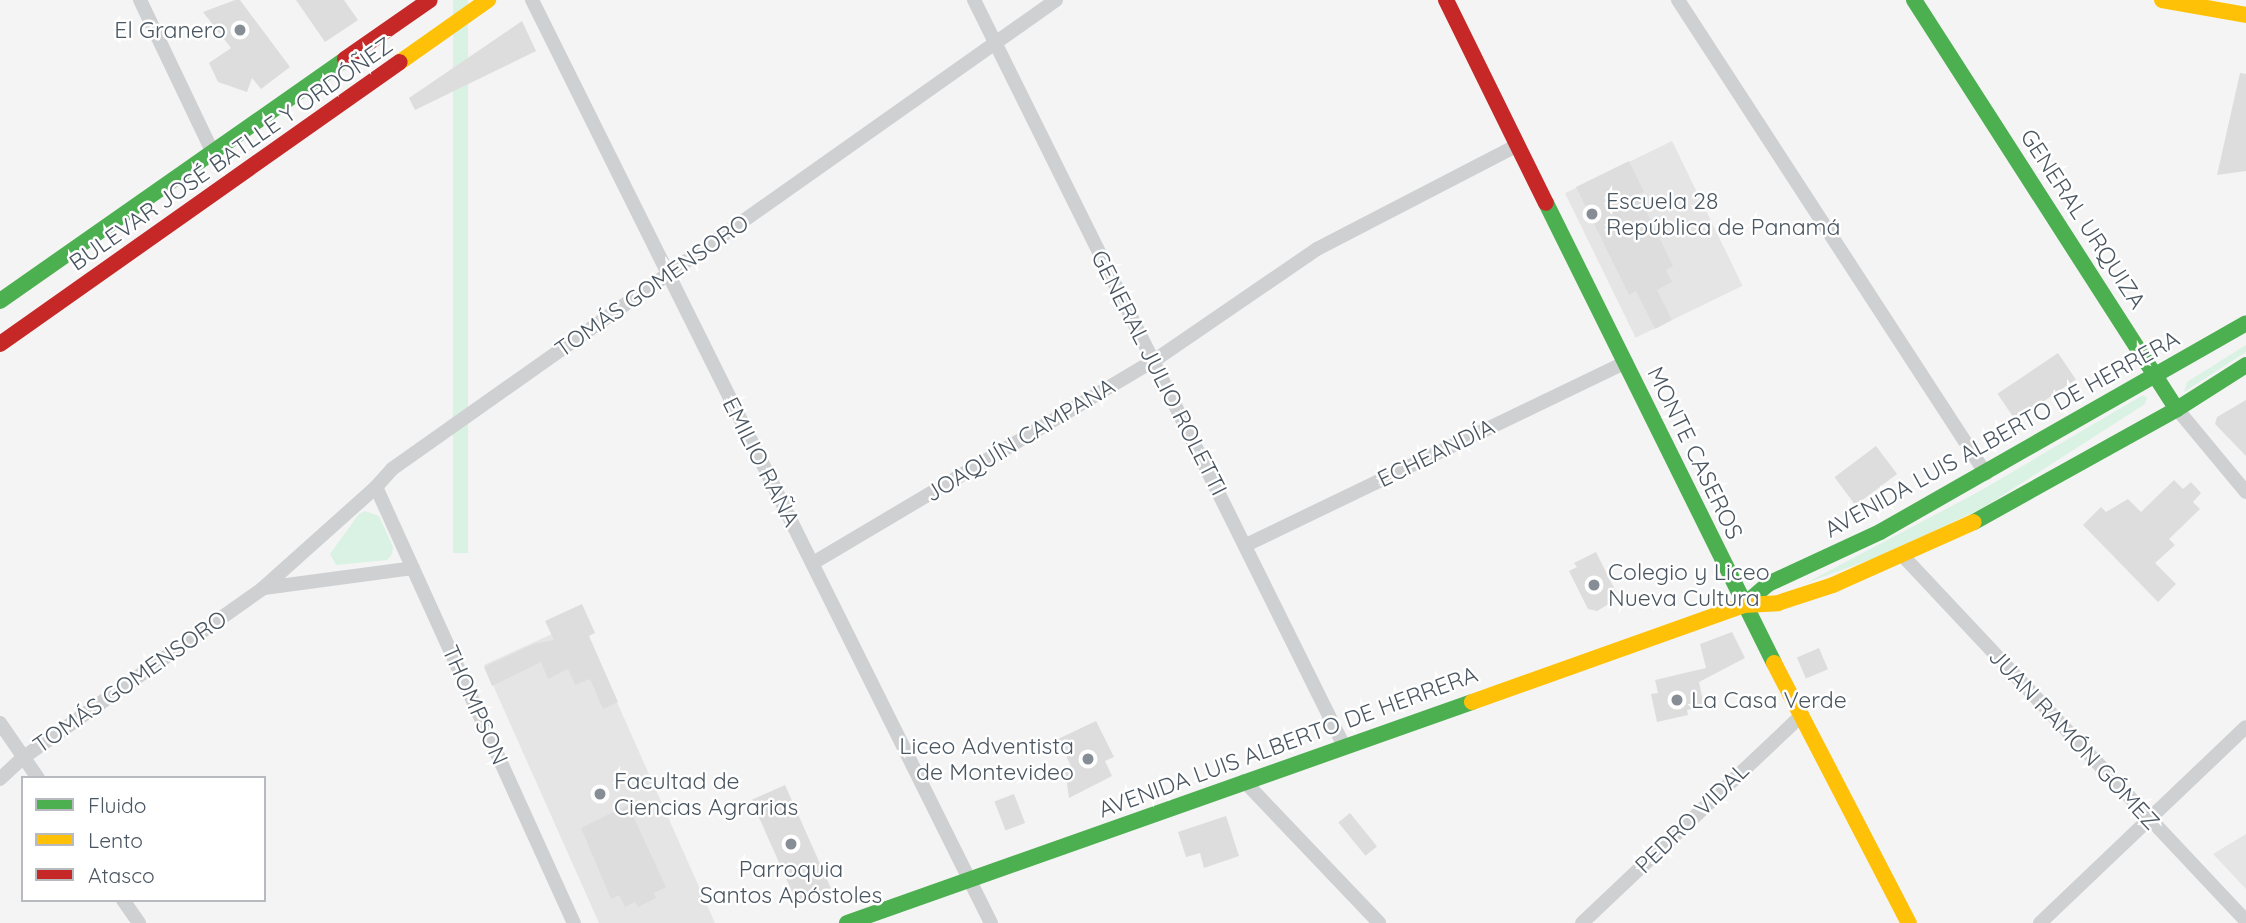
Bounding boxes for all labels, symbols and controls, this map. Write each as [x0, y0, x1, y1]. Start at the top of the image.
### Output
place label: El Granero [114, 16, 226, 44]
marker: El Granero [232, 22, 248, 38]
street label: BULEVAR JOSÉ BATLLE Y ORDÓÑEZ [64, 31, 398, 277]
street label: GENERAL URQUIZA [2015, 124, 2151, 314]
place label: Escuela 28 República de Panamá [1606, 187, 1840, 241]
marker: Escuela 28 República de Panamá [1584, 206, 1600, 222]
street label: TOMÁS GOMENSORO [550, 209, 754, 363]
street label: GENERAL JULIO ROLETTI [1085, 246, 1233, 500]
street label: AVENIDA LUIS ALBERTO DE HERRERA [1820, 325, 2184, 543]
street label: MONTE CASEROS [1641, 362, 1749, 544]
street label: JOAQUÍN CAMPANA [920, 372, 1120, 508]
street label: EMILIO RAÑA [717, 393, 805, 531]
street label: ECHEANDÍA [1373, 413, 1499, 493]
place label: Colegio y Liceo Nueva Cultura [1608, 558, 1770, 612]
marker: Colegio y Liceo Nueva Cultura [1586, 577, 1602, 593]
street label: TOMÁS GOMENSORO [28, 605, 232, 759]
street label: THOMPSON [436, 641, 514, 769]
street label: JUAN RAMÓN GÓMEZ [1983, 643, 2165, 835]
street label: AVENIDA LUIS ALBERTO DE HERRERA [1095, 660, 1481, 824]
place label: La Casa Verde [1691, 686, 1847, 714]
marker: La Casa Verde [1669, 692, 1685, 708]
place label: Liceo Adventista de Montevideo [899, 732, 1074, 786]
marker: Liceo Adventista de Montevideo [1080, 751, 1096, 767]
street label: PEDRO VIDAL [1630, 757, 1754, 879]
place label: Facultad de Ciencias Agrarias [614, 767, 798, 821]
legend [21, 776, 266, 902]
marker: Facultad de Ciencias Agrarias [592, 786, 608, 802]
text: Fluido [88, 792, 146, 818]
text: Lento [88, 827, 143, 853]
marker: Parroquia Santos Apóstoles [783, 836, 799, 852]
place label: Parroquia Santos Apóstoles [700, 855, 882, 909]
text: Atasco [88, 862, 155, 888]

